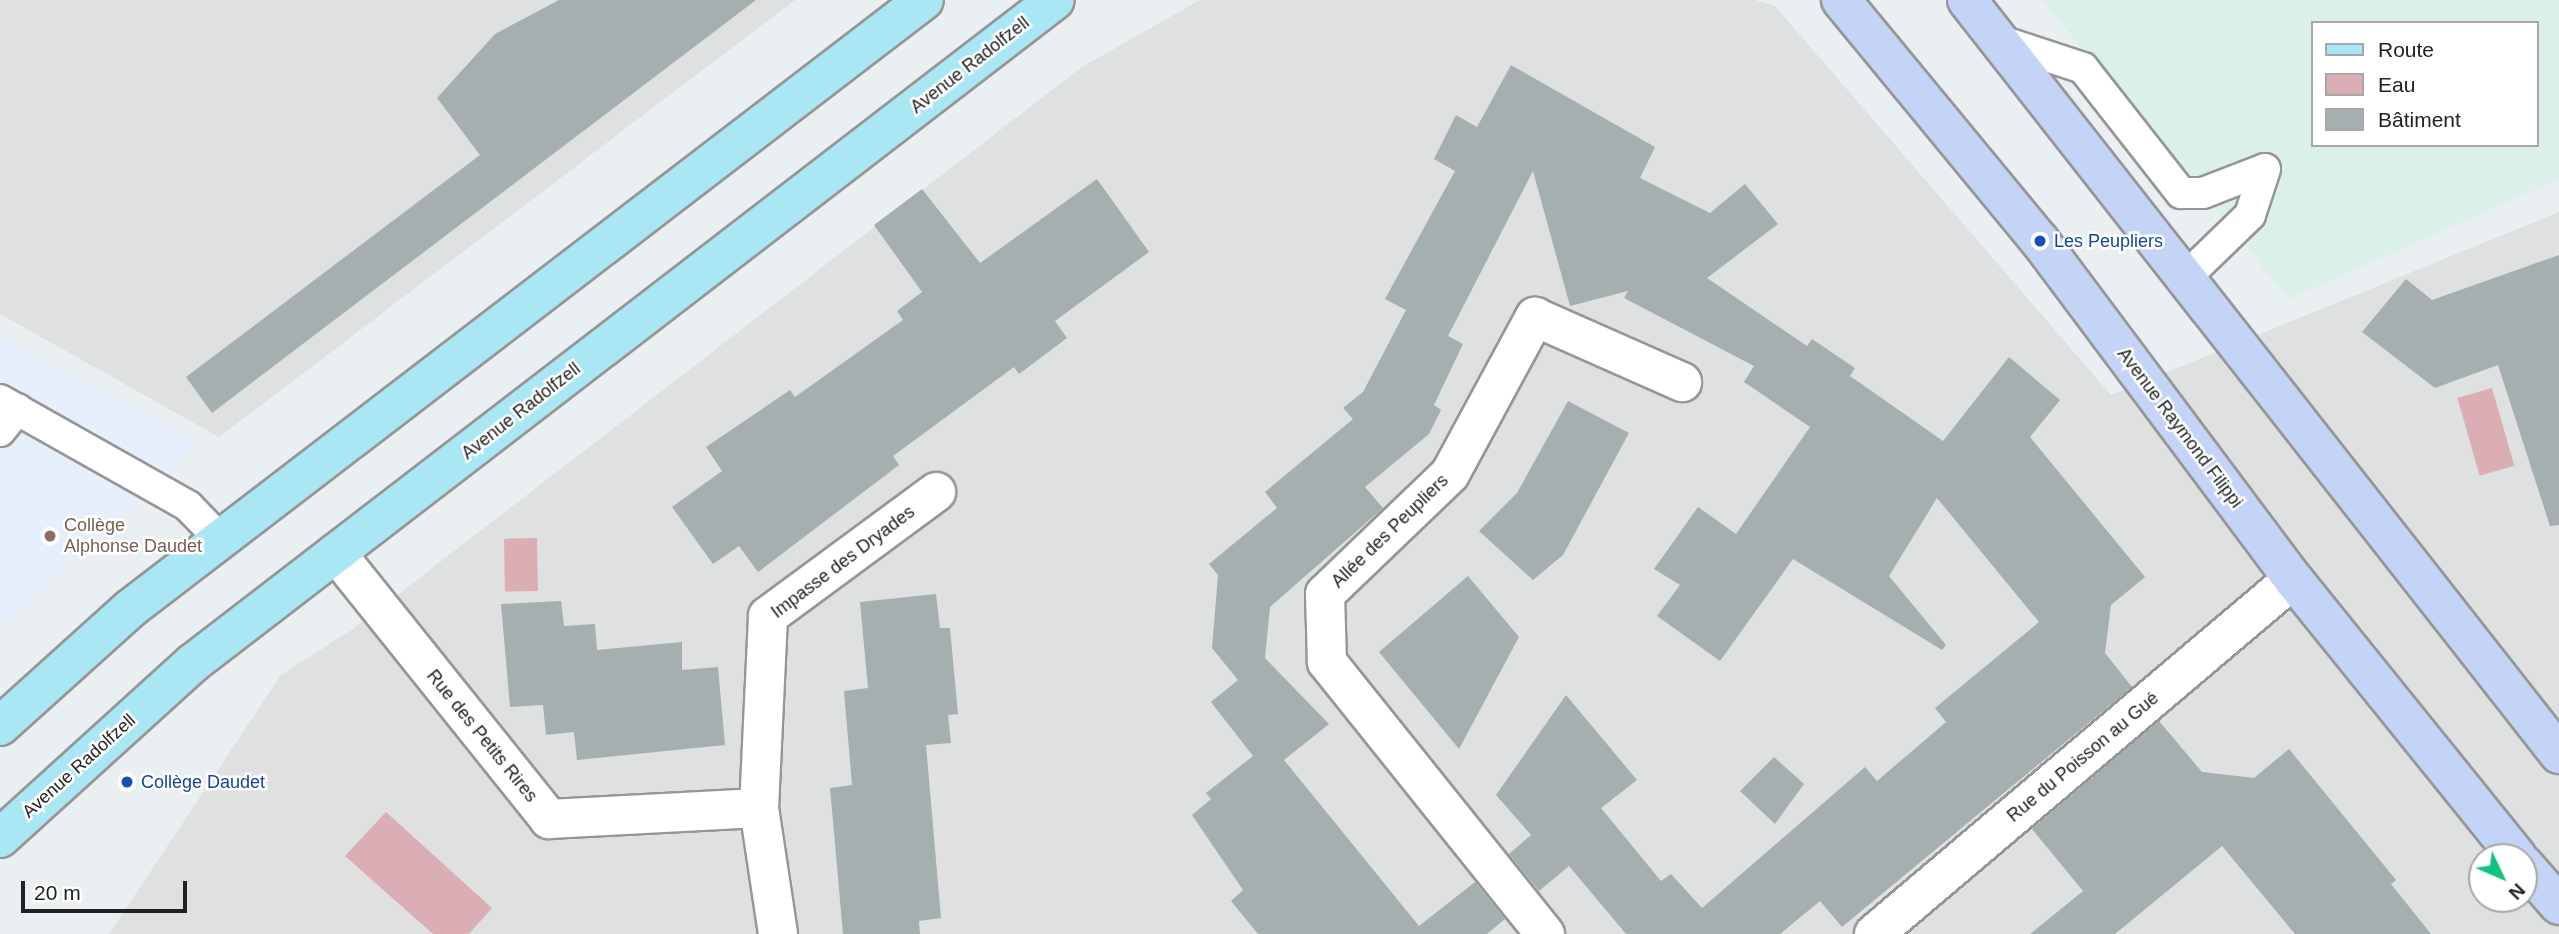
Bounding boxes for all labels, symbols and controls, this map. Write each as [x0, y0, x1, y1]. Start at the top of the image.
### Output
street label: Avenue Radolfzell [906, 12, 1034, 118]
legend [2310, 21, 2538, 147]
text: Route [2378, 38, 2434, 61]
text: Eau [2378, 73, 2415, 96]
text: Bâtiment [2378, 108, 2461, 131]
place label: Les Peupliers [2054, 230, 2163, 252]
marker: Les Peupliers [2032, 233, 2048, 249]
street label: Avenue Raymond Filippi [2113, 344, 2247, 512]
street label: Avenue Radolfzell [457, 358, 585, 464]
street label: Allée des Peupliers [1327, 470, 1453, 592]
street label: Impasse des Dryades [767, 501, 919, 623]
place label: Collège Alphonse Daudet [64, 515, 202, 558]
marker: Collège Alphonse Daudet [42, 528, 58, 544]
street label: Rue des Petits Rires [422, 665, 542, 807]
street label: Rue du Poisson au Gué [2003, 687, 2163, 827]
street label: Avenue Radolfzell [18, 710, 140, 822]
place label: Collège Daudet [141, 771, 265, 793]
marker: Collège Daudet [119, 774, 135, 790]
north arrow [2468, 843, 2538, 913]
scale bar [24, 867, 191, 911]
text: N [2505, 879, 2529, 904]
text: 20 m [34, 881, 81, 904]

